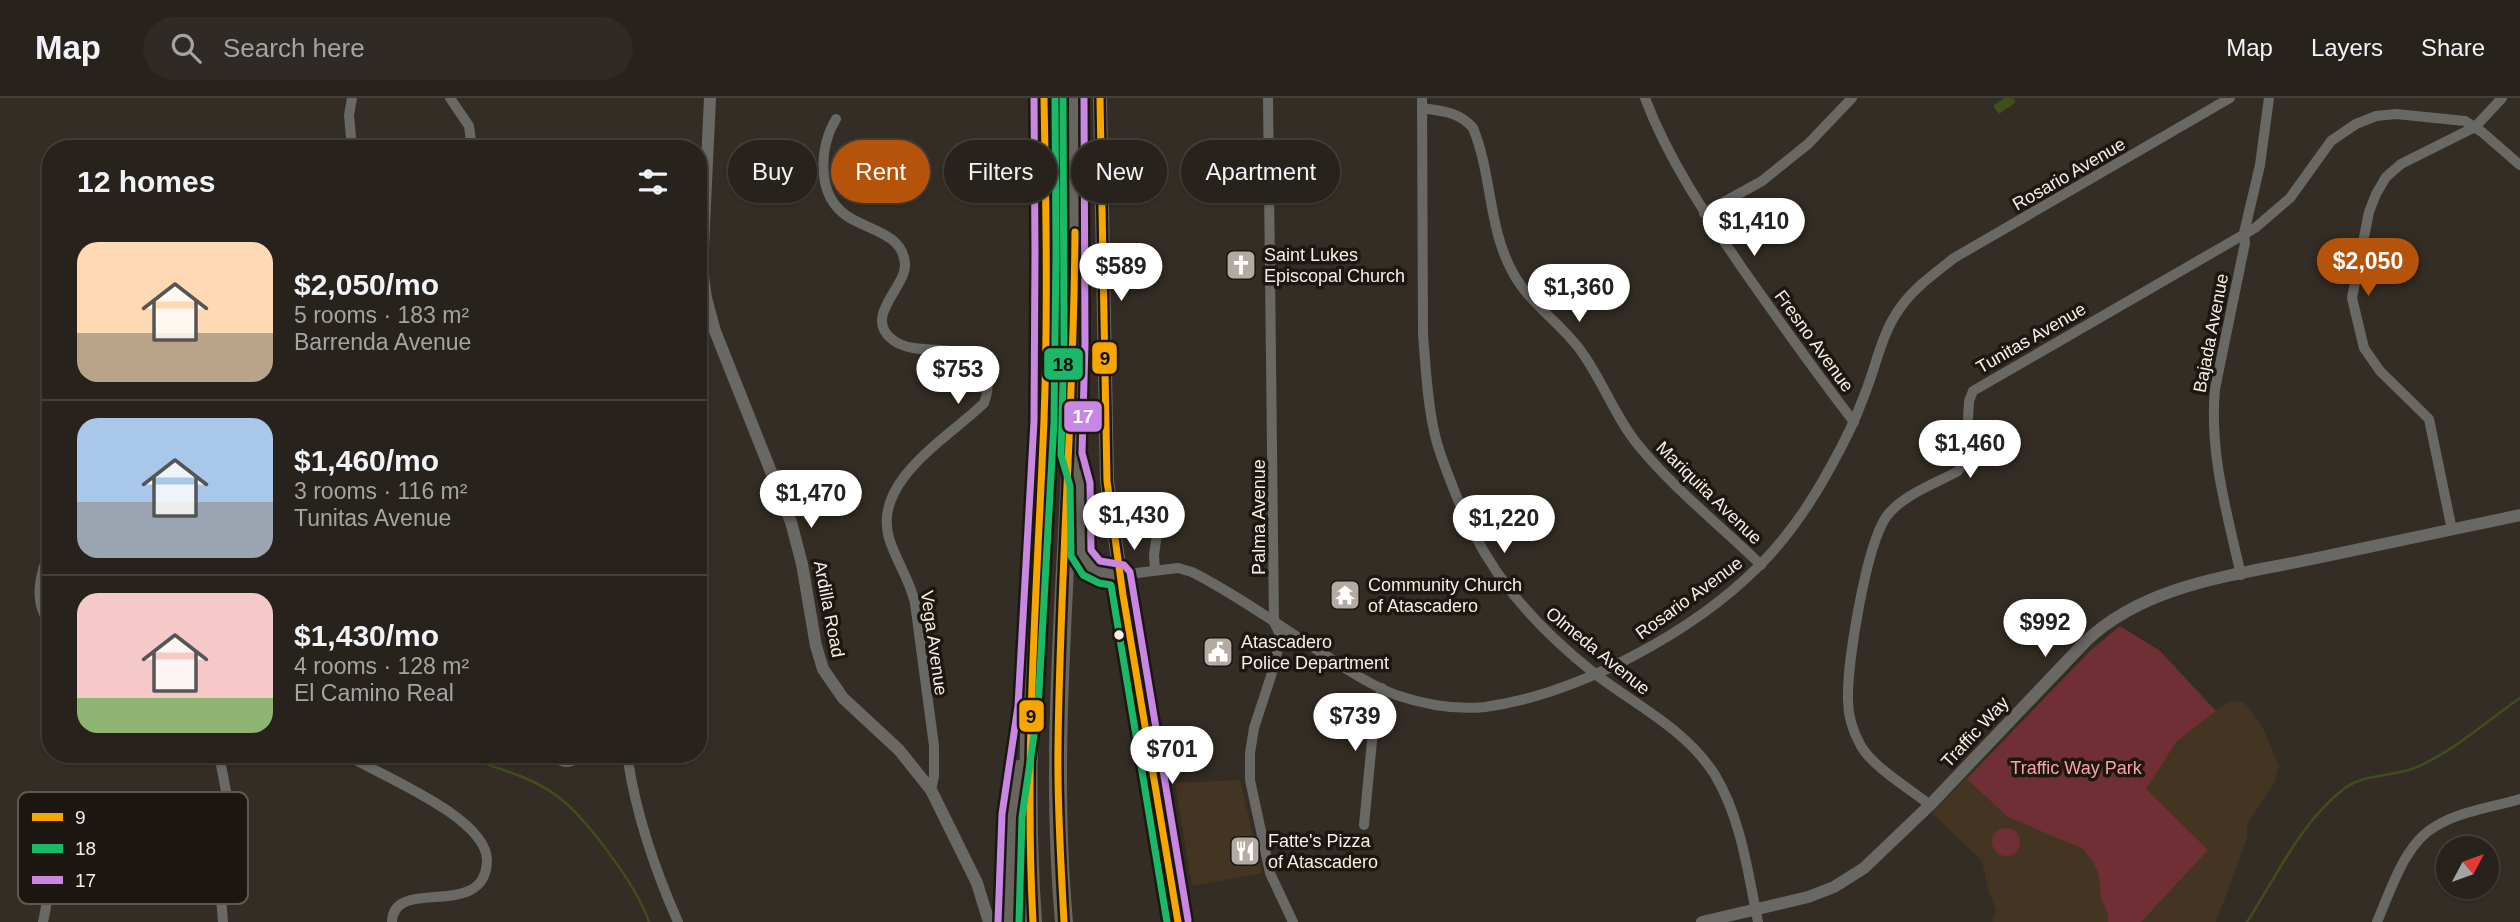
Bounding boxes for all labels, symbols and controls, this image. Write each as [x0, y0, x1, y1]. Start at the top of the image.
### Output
search box [143, 17, 633, 80]
text: Map [35, 29, 101, 66]
icon: search [167, 29, 205, 67]
text: Search here [223, 33, 365, 63]
text: Map [2226, 34, 2273, 61]
text: Layers [2311, 34, 2383, 61]
text: Share [2421, 34, 2485, 61]
street label: Rosario Avenue [2009, 134, 2129, 214]
chip: Buy [728, 140, 817, 203]
chip: Rent [831, 140, 930, 203]
chip: Filters [944, 140, 1057, 203]
chip: New [1071, 140, 1167, 203]
chip: Apartment [1181, 140, 1340, 203]
icon: filters [634, 163, 672, 201]
text: 12 homes [77, 165, 215, 198]
pin: $1,410 [1697, 198, 1811, 258]
text: $1,410 [1719, 208, 1789, 234]
pin: $2,050 [2311, 238, 2425, 298]
pin: $589 [1080, 244, 1162, 303]
place label: Saint Lukes Episcopal Church [1264, 245, 1405, 286]
church icon: Saint Lukes Episcopal Church [1224, 248, 1258, 282]
text: $2,050 [2333, 248, 2403, 274]
text: $589 [1095, 253, 1147, 279]
pin: $1,360 [1522, 264, 1636, 324]
text: $2,050/mo [294, 268, 439, 301]
icon: home [133, 270, 217, 354]
street label: Bajada Avenue [2190, 272, 2232, 394]
text: $1,360 [1544, 274, 1614, 300]
street label: Fresno Avenue [1770, 286, 1858, 396]
street label: Tunitas Avenue [1973, 299, 2089, 377]
text: 5 rooms · 183 m² [294, 302, 469, 328]
text: Barrenda Avenue [294, 329, 471, 355]
line badge: 9 [1091, 341, 1118, 375]
pin: $753 [917, 346, 999, 406]
line badge: 18 [1043, 347, 1084, 381]
text: 9 [1100, 348, 1110, 369]
text: 18 [1052, 354, 1074, 375]
text: $753 [932, 356, 984, 382]
line badge: 17 [1063, 400, 1103, 433]
text: 17 [1072, 406, 1094, 427]
pin: $1,460 [1913, 420, 2027, 480]
text: $1,460 [1935, 430, 2005, 456]
street label: Mariquita Avenue [1652, 438, 1766, 548]
text: $1,460/mo [294, 444, 439, 477]
icon: home [133, 446, 217, 530]
street label: Palma Avenue [1249, 459, 1269, 575]
pin: $1,470 [754, 470, 868, 530]
text: 3 rooms · 116 m² [294, 478, 467, 504]
text: $1,470 [776, 480, 846, 506]
pin: $1,430 [1077, 492, 1191, 552]
pin: $1,220 [1447, 496, 1561, 555]
text: $1,430 [1099, 502, 1169, 528]
text: Tunitas Avenue [294, 505, 451, 531]
text: $1,220 [1469, 505, 1539, 531]
street label: Rosario Avenue [1632, 553, 1746, 643]
street label: Ardilla Road [810, 559, 848, 659]
place label: Community Church of Atascadero [1368, 575, 1522, 616]
temple icon: Community Church of Atascadero [1328, 578, 1362, 612]
street label: Vega Avenue [917, 589, 951, 697]
pin: $992 [2004, 600, 2086, 659]
street label: Olmeda Avenue [1542, 603, 1654, 699]
text: $992 [2019, 609, 2071, 635]
text: $1,430/mo [294, 619, 439, 652]
icon: home [133, 621, 217, 705]
unlabelled marker [1112, 628, 1126, 642]
place label: Atascadero Police Department [1241, 632, 1389, 673]
public building icon: Atascadero Police Department [1201, 635, 1235, 669]
text: 4 rooms · 128 m² [294, 653, 469, 679]
text: El Camino Real [294, 680, 454, 706]
street label: Traffic Way [1937, 693, 2013, 771]
pin: $739 [1314, 694, 1396, 753]
line badge: 9 [1018, 699, 1045, 733]
text: $739 [1329, 703, 1381, 729]
text: 9 [1026, 706, 1036, 727]
pin: $701 [1131, 726, 1213, 786]
text: $701 [1146, 736, 1198, 762]
park label: Traffic Way Park [2010, 758, 2143, 778]
legend [18, 792, 248, 904]
text: 9 [75, 807, 86, 828]
place label: Fatte's Pizza of Atascadero [1268, 831, 1378, 872]
restaurant icon: Fatte's Pizza of Atascadero [1228, 834, 1262, 868]
north arrow [2436, 836, 2499, 900]
map controls [2436, 836, 2499, 899]
text: 18 [75, 838, 96, 859]
text: 17 [75, 870, 96, 891]

